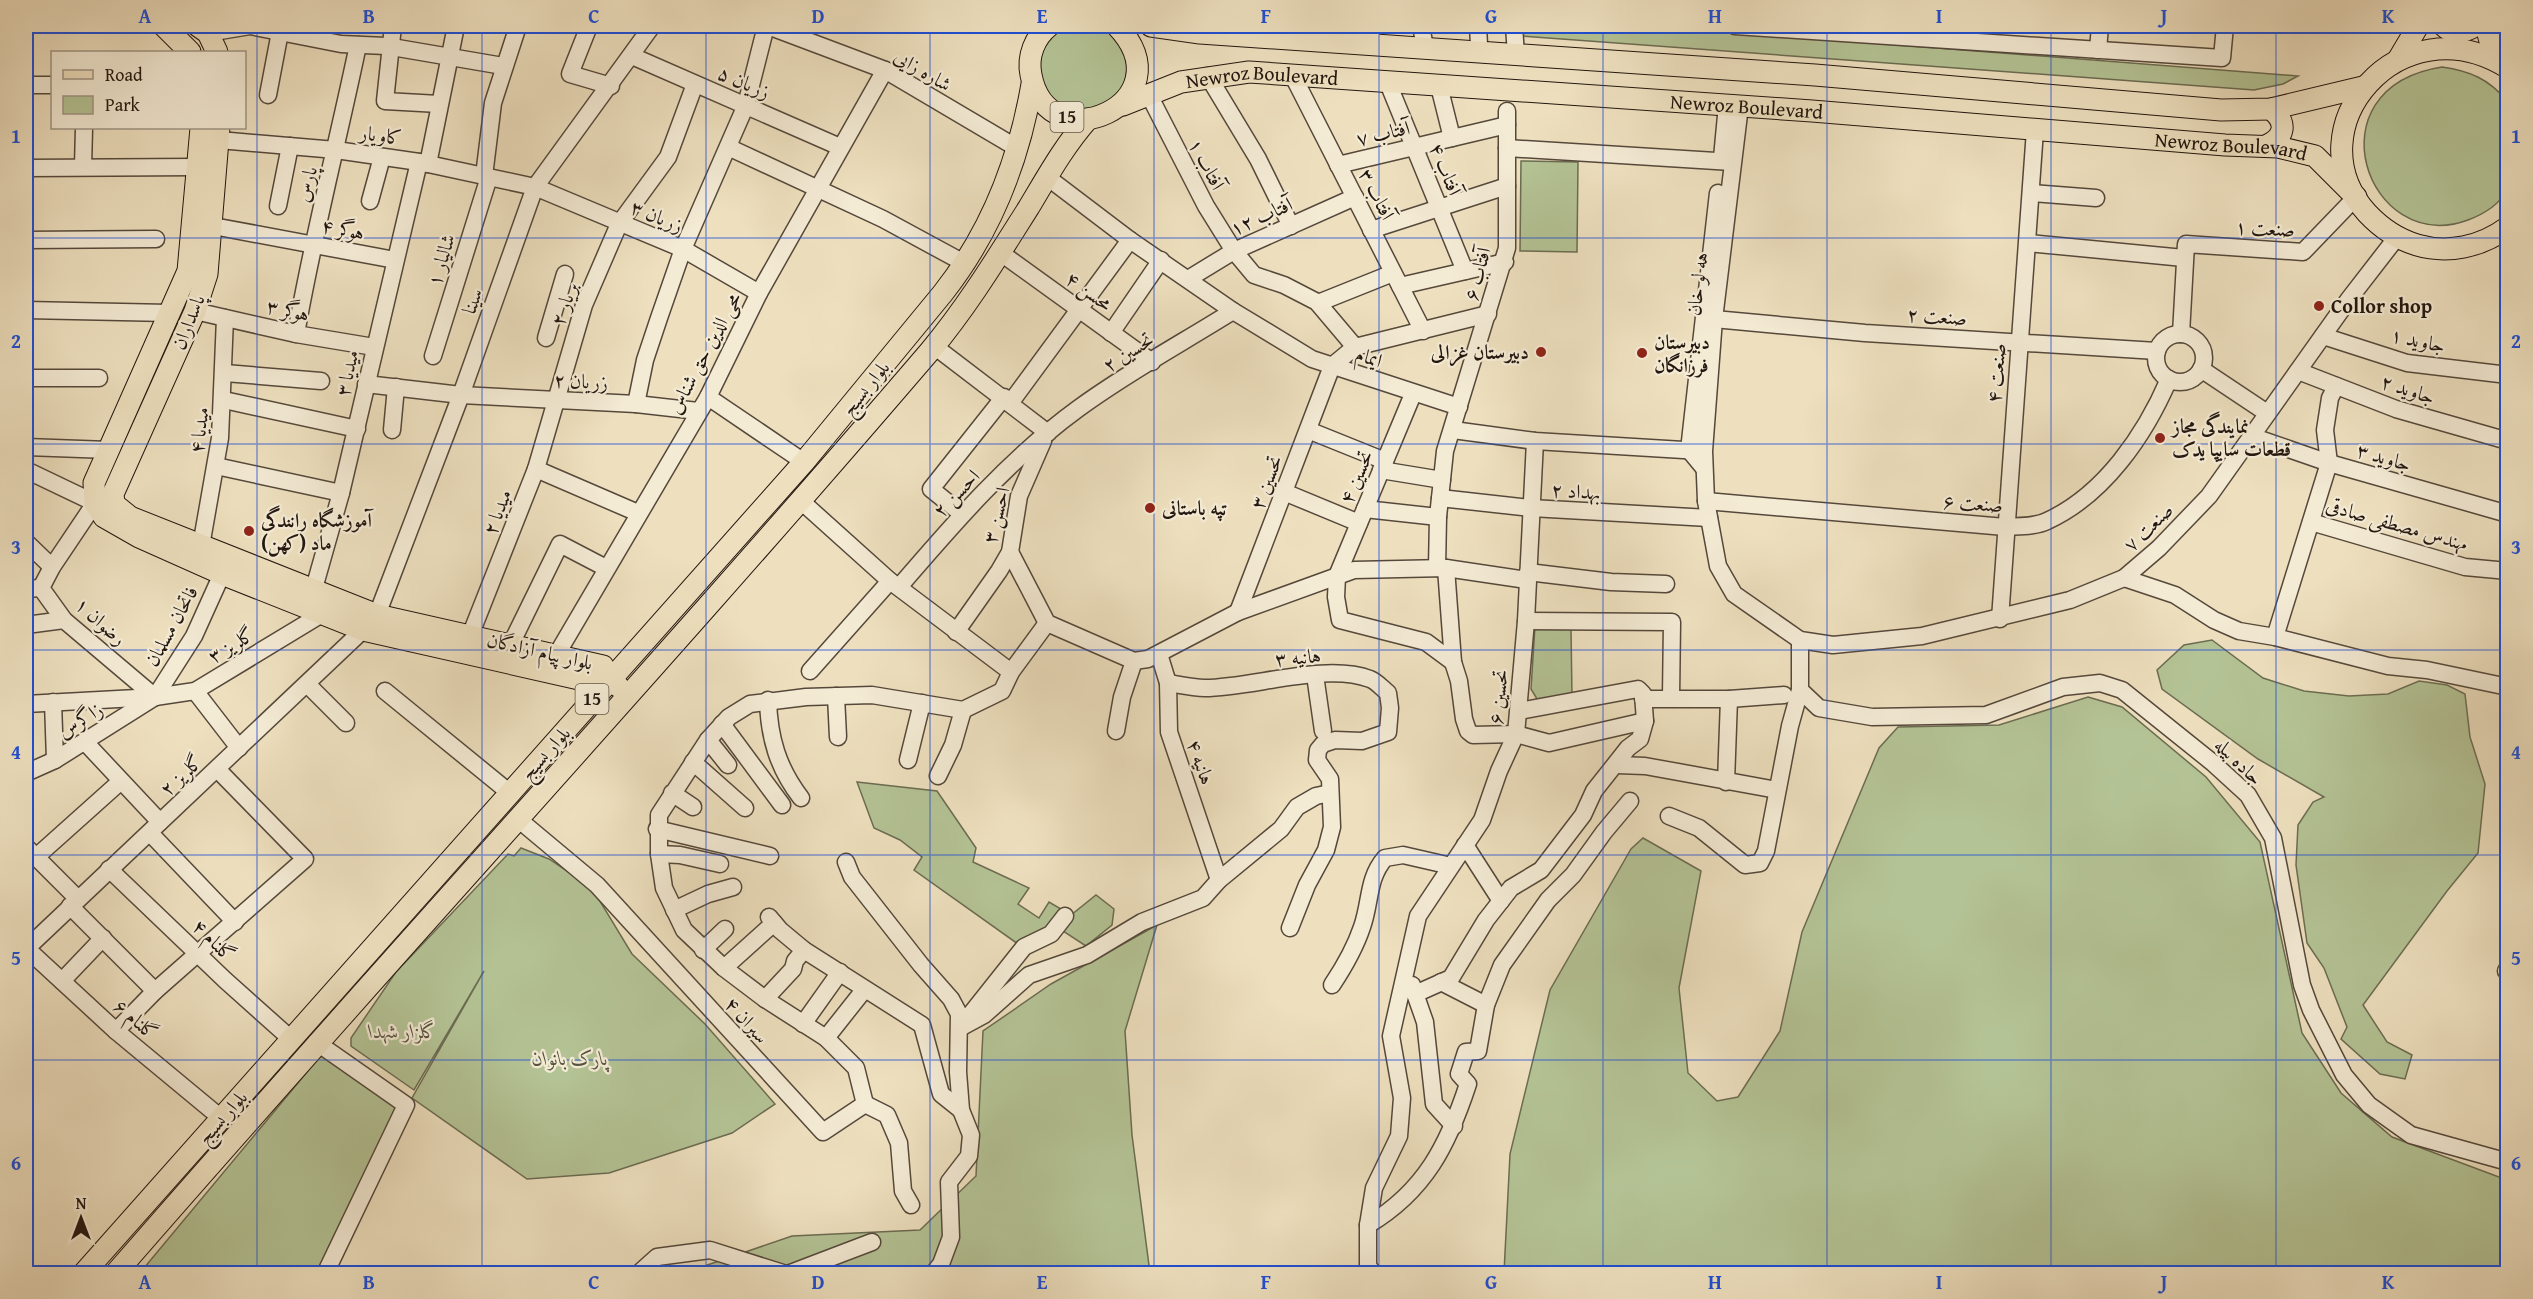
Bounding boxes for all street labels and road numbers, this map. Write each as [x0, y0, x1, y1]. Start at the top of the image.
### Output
street label: شاره زایی [889, 41, 958, 98]
street label: Newroz Boulevard [1184, 57, 1340, 95]
street label: زریان ۵ [714, 58, 775, 106]
street label: Newroz Boulevard [1669, 86, 1825, 126]
road number: 15 [1050, 102, 1084, 132]
street label: آفتاب ۷ [1353, 112, 1415, 153]
street label: کاویار [356, 117, 404, 152]
street label: Newroz Boulevard [2154, 124, 2311, 168]
street label: آفتاب ۱ [1182, 133, 1234, 197]
street label: آفتاب ۴ [1423, 138, 1471, 202]
street label: پارس [287, 161, 325, 205]
street label: آفتاب ۳ [1352, 163, 1404, 227]
street label: آفتاب ۱۲ [1225, 188, 1299, 242]
street label: زریان ۳ [627, 192, 688, 239]
street label: هوگر ۴ [319, 210, 367, 247]
street label: صنعت ۱ [2234, 211, 2296, 244]
street label: شالیار ۱ [419, 230, 462, 289]
street label: آفتاب ۶ [1455, 241, 1498, 304]
street label: هه لو خان [1678, 250, 1715, 317]
street label: محسن ۴ [1060, 264, 1119, 318]
street label: بریار ۲ [542, 278, 585, 330]
street label: سینا [454, 284, 490, 318]
street label: محی الدین حق شناس [659, 287, 748, 419]
street label: پاسداران [163, 289, 213, 354]
street label: هوگر ۳ [264, 291, 312, 328]
street label: صنعت ۲ [1906, 299, 1968, 332]
street label: جاوید ۱ [2388, 320, 2448, 359]
street label: تحسین ۲ [1097, 325, 1159, 379]
street label: ایمام [1351, 338, 1387, 378]
street label: صنعت ۴ [1978, 342, 2013, 404]
street label: میدیا ۳ [327, 347, 366, 399]
street label: بلوار بسیج [833, 354, 899, 424]
street label: زریان ۲ [553, 365, 609, 396]
street label: جاوید ۲ [2377, 366, 2439, 411]
street label: میدیا ۴ [181, 405, 216, 455]
street label: جاوید ۳ [2353, 435, 2415, 478]
street label: تحسین ۴ [1331, 446, 1380, 508]
street label: تحسین ۳ [1242, 451, 1289, 513]
street label: احسن ۲ [925, 462, 986, 523]
street label: بهداد ۲ [1550, 474, 1602, 507]
street label: احسن ۳ [975, 484, 1017, 546]
street label: میدیا ۲ [475, 485, 518, 539]
street label: صنعت ۶ [1942, 486, 2004, 519]
street label: مهندس مصطفی صادقی [2322, 489, 2472, 559]
street label: صنعت ۷ [2116, 495, 2179, 558]
street label: فاتحان مسلمان [136, 580, 205, 671]
street label: رضوان ۱ [69, 590, 134, 652]
street label: گلریز ۳ [202, 619, 260, 670]
street label: بلوار پیام آزادگان [483, 624, 596, 681]
street label: هانیه ۳ [1274, 640, 1322, 673]
street label: تحسین ۶ [1480, 668, 1515, 726]
road number: 15 [576, 684, 608, 714]
street label: زاگرس [51, 694, 108, 745]
street label: بلوار بسیج [512, 719, 580, 789]
street label: جاده بیله [2209, 730, 2270, 791]
street label: هانیه ۴ [1180, 735, 1223, 788]
street label: گلریز ۲ [153, 747, 209, 802]
street label: گلنام ۴ [184, 912, 242, 970]
street label: سیران ۴ [718, 990, 776, 1050]
street label: گلنام ۶ [105, 991, 165, 1049]
street label: بلوار بسیج [189, 1083, 257, 1153]

